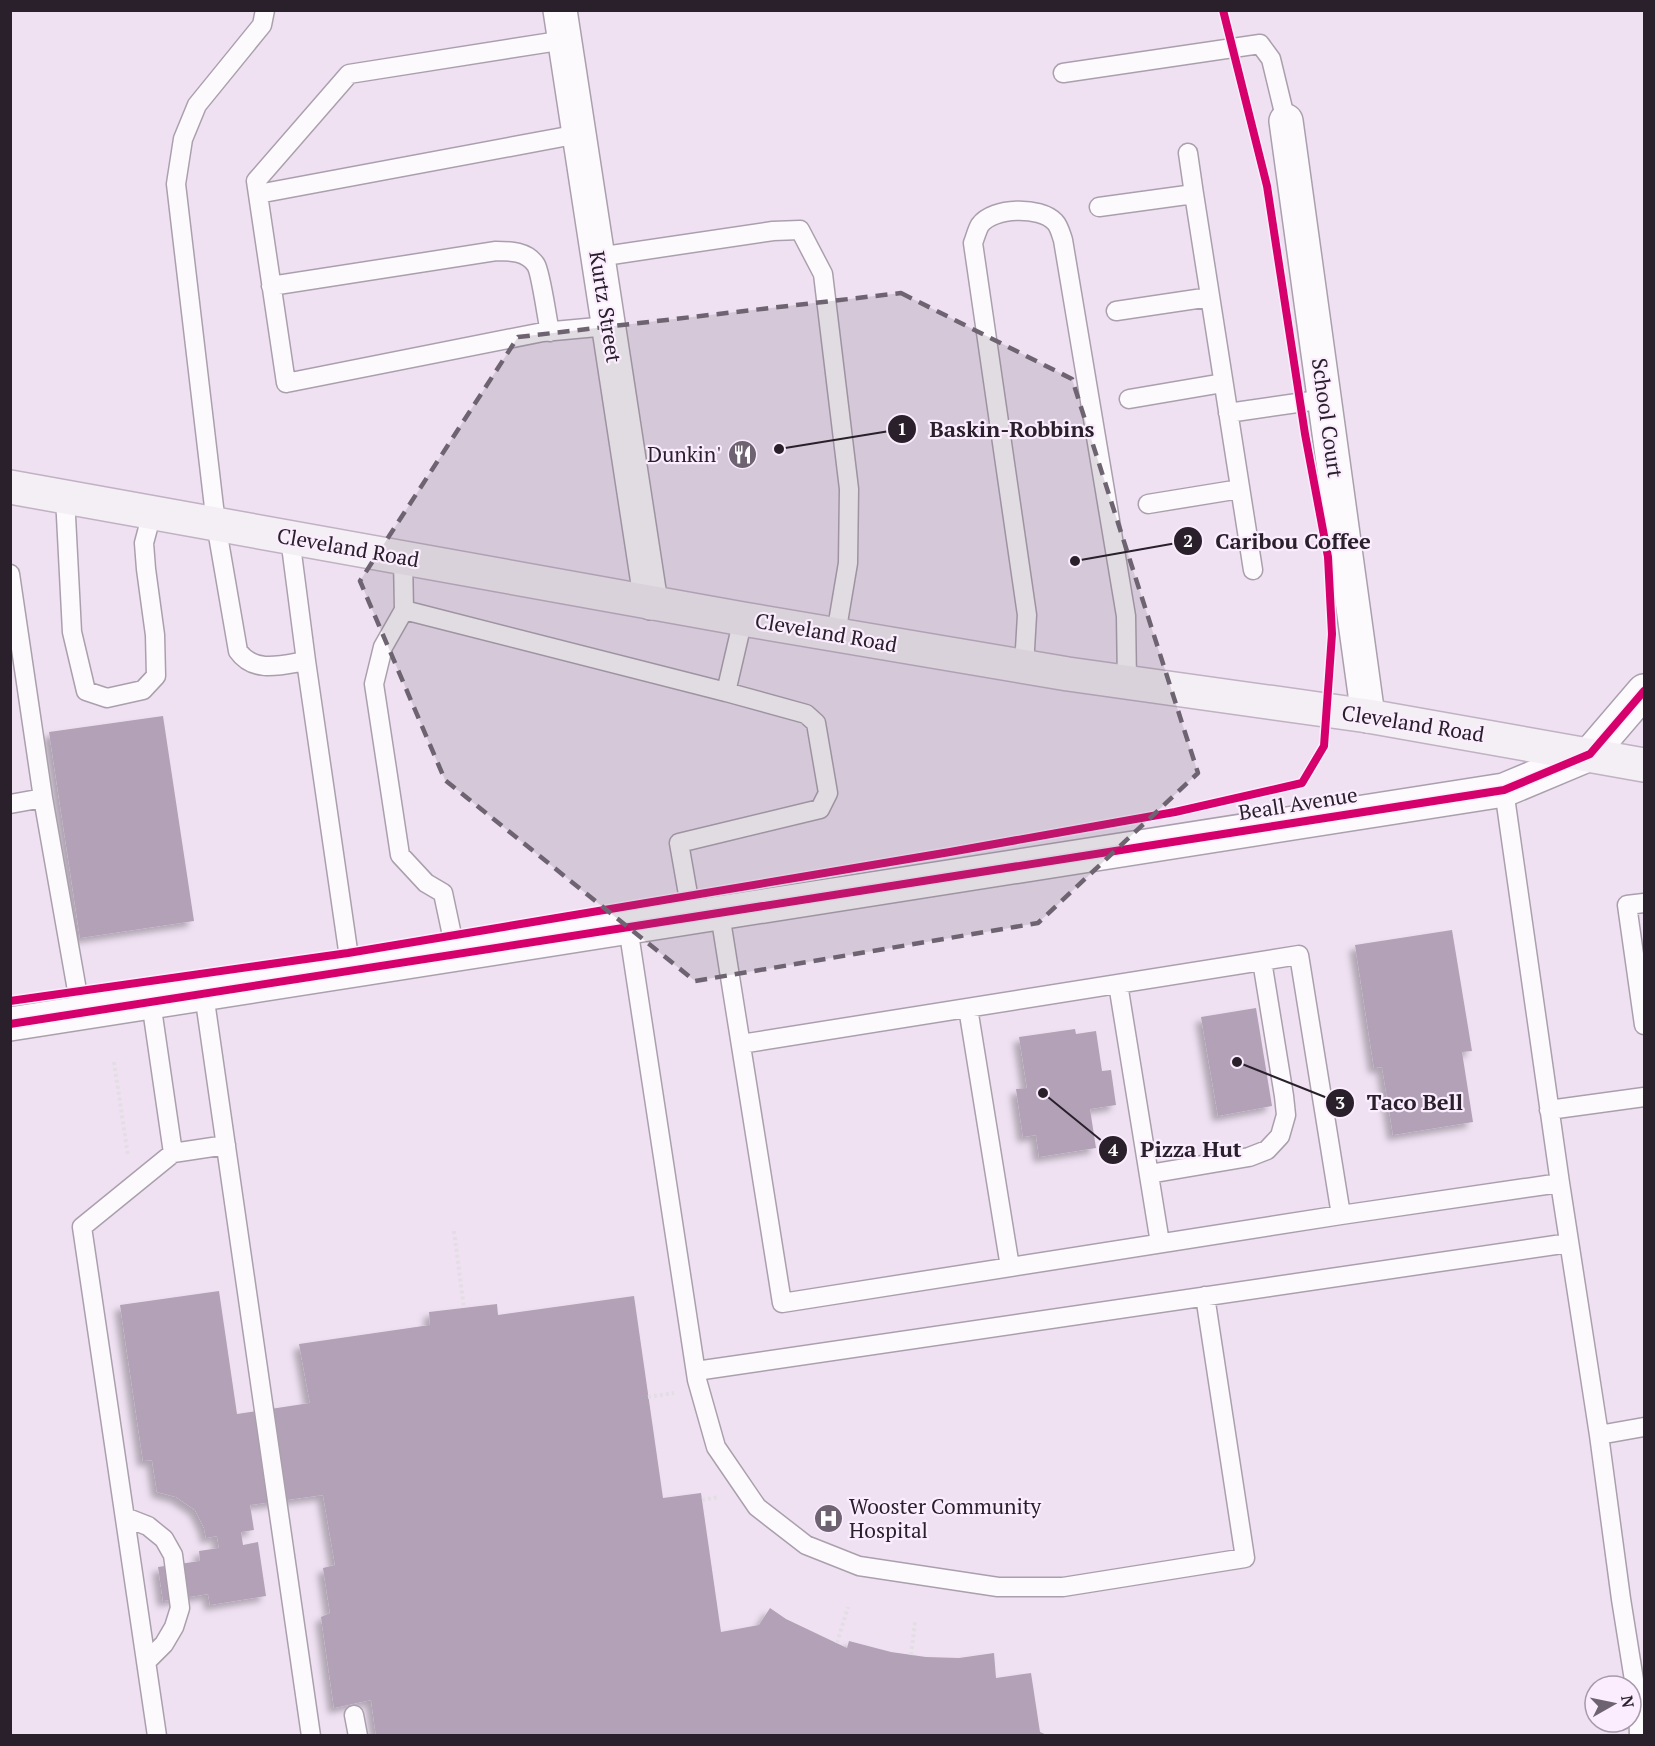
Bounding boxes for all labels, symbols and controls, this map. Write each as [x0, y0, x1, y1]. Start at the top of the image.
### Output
street label: Kurtz Street [583, 249, 629, 365]
street label: School Court [1306, 356, 1350, 480]
callout: Baskin-Robbins [887, 409, 1106, 449]
text: Baskin-Robbins [929, 414, 1095, 443]
text: 1 [897, 416, 907, 440]
restaurant icon: Dunkin' [726, 439, 758, 471]
place label: Dunkin' [647, 440, 721, 468]
street label: Cleveland Road [275, 521, 422, 573]
callout: Caribou Coffee [1173, 521, 1383, 561]
text: Caribou Coffee [1215, 526, 1371, 555]
text: 2 [1183, 528, 1193, 552]
street label: Cleveland Road [753, 606, 900, 658]
street label: Cleveland Road [1340, 698, 1487, 748]
street label: Beall Avenue [1236, 780, 1359, 826]
callout: Taco Bell [1325, 1083, 1475, 1123]
text: Taco Bell [1367, 1087, 1463, 1116]
text: 3 [1335, 1090, 1345, 1114]
callout: Pizza Hut [1098, 1130, 1254, 1170]
text: Pizza Hut [1140, 1134, 1242, 1163]
text: 4 [1108, 1137, 1119, 1161]
place label: Wooster Community Hospital [849, 1492, 1042, 1544]
hospital icon: Wooster Community Hospital [812, 1503, 844, 1535]
north arrow [1583, 1674, 1643, 1734]
text: N [1616, 1694, 1640, 1709]

